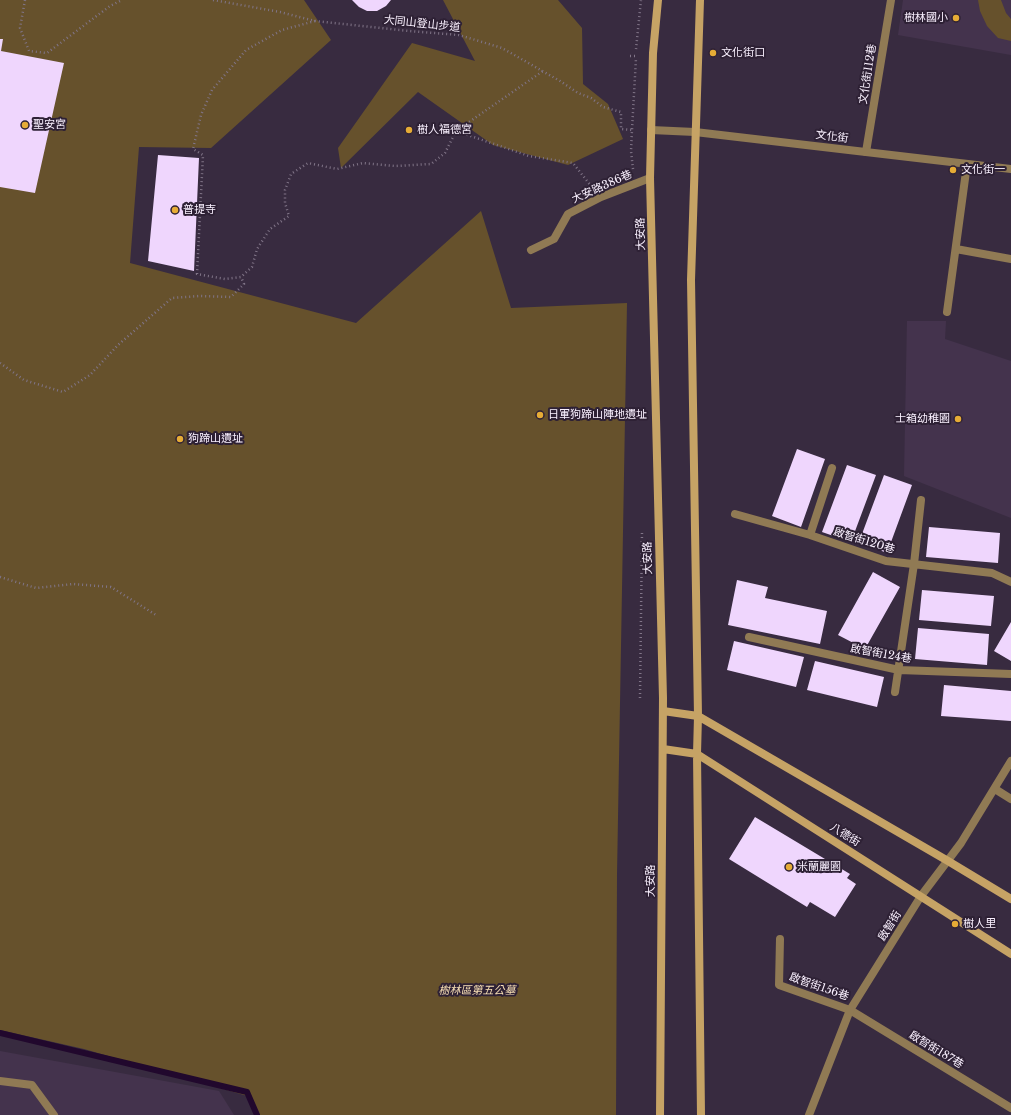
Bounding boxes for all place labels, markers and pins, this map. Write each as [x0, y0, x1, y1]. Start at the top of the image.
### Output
place label: 樹林國小 [904, 11, 948, 25]
marker: 樹林國小 [951, 13, 961, 23]
place label: 文化街口 [721, 46, 765, 60]
marker: 文化街口 [708, 48, 718, 58]
place label: 聖安宮 [33, 118, 66, 132]
marker: 聖安宮 [20, 120, 30, 130]
place label: 樹人福德宮 [417, 123, 472, 137]
marker: 樹人福德宮 [404, 125, 414, 135]
place label: 文化街一 [961, 163, 1005, 177]
marker: 文化街一 [948, 165, 958, 175]
place label: 普提寺 [183, 203, 216, 217]
marker: 普提寺 [170, 205, 180, 215]
place label: 日軍狗蹄山陣地遺址 [548, 408, 647, 422]
marker: 日軍狗蹄山陣地遺址 [535, 410, 545, 420]
place label: 士箱幼稚園 [895, 412, 950, 426]
marker: 士箱幼稚園 [953, 414, 963, 424]
place label: 狗蹄山遺址 [188, 432, 243, 446]
marker: 狗蹄山遺址 [175, 434, 185, 444]
place label: 米蘭麗園 [797, 860, 841, 874]
marker: 米蘭麗園 [784, 862, 794, 872]
place label: 樹人里 [963, 917, 996, 931]
marker: 樹人里 [950, 919, 960, 929]

